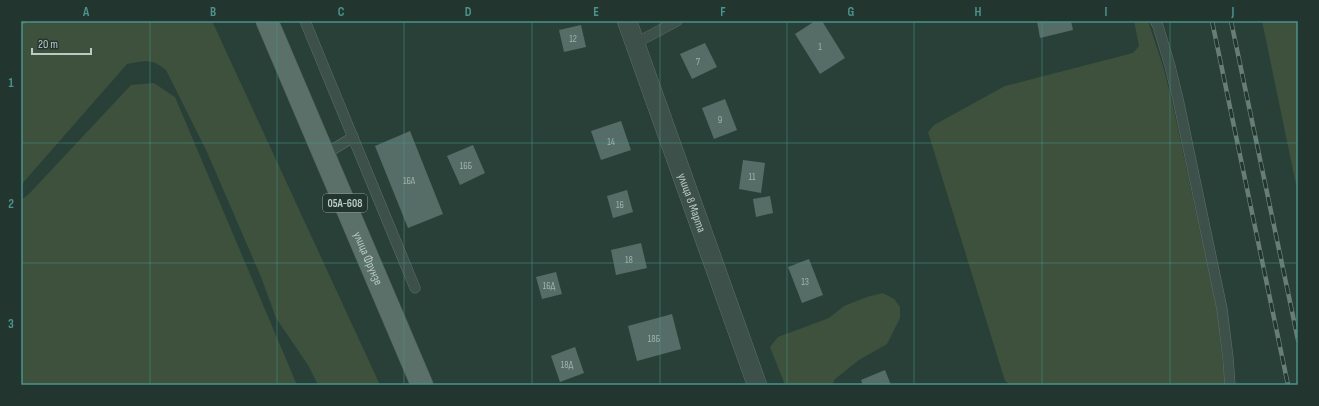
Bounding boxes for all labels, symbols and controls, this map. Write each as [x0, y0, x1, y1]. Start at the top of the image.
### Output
text: A [82, 4, 90, 20]
text: B [210, 4, 216, 20]
text: C [338, 4, 345, 20]
text: D [465, 4, 472, 20]
text: E [593, 4, 599, 20]
text: F [720, 4, 726, 20]
text: G [848, 4, 855, 20]
text: H [975, 4, 982, 20]
text: I [1105, 4, 1108, 20]
text: J [1231, 4, 1235, 20]
scale bar [32, 30, 91, 56]
house number: 12 [569, 33, 577, 45]
text: 20 m [38, 37, 58, 52]
house number: 1 [818, 41, 822, 53]
house number: 7 [696, 56, 700, 68]
text: 1 [8, 75, 14, 91]
house number: 9 [718, 114, 722, 126]
house number: 14 [607, 136, 615, 148]
house number: 16Б [460, 160, 473, 172]
street label: улица 8 Марта [674, 171, 709, 235]
house number: 11 [749, 171, 756, 183]
house number: 16А [403, 175, 416, 187]
road number: 05А-608 [323, 194, 367, 212]
text: 2 [8, 196, 14, 212]
house number: 16 [616, 199, 624, 211]
street label: улица Фрунзе [350, 230, 386, 288]
house number: 18 [625, 254, 633, 266]
house number: 13 [801, 276, 809, 288]
house number: 16Д [543, 280, 556, 292]
text: 3 [8, 316, 14, 332]
house number: 18Б [648, 333, 661, 345]
house number: 18Д [561, 359, 574, 371]

